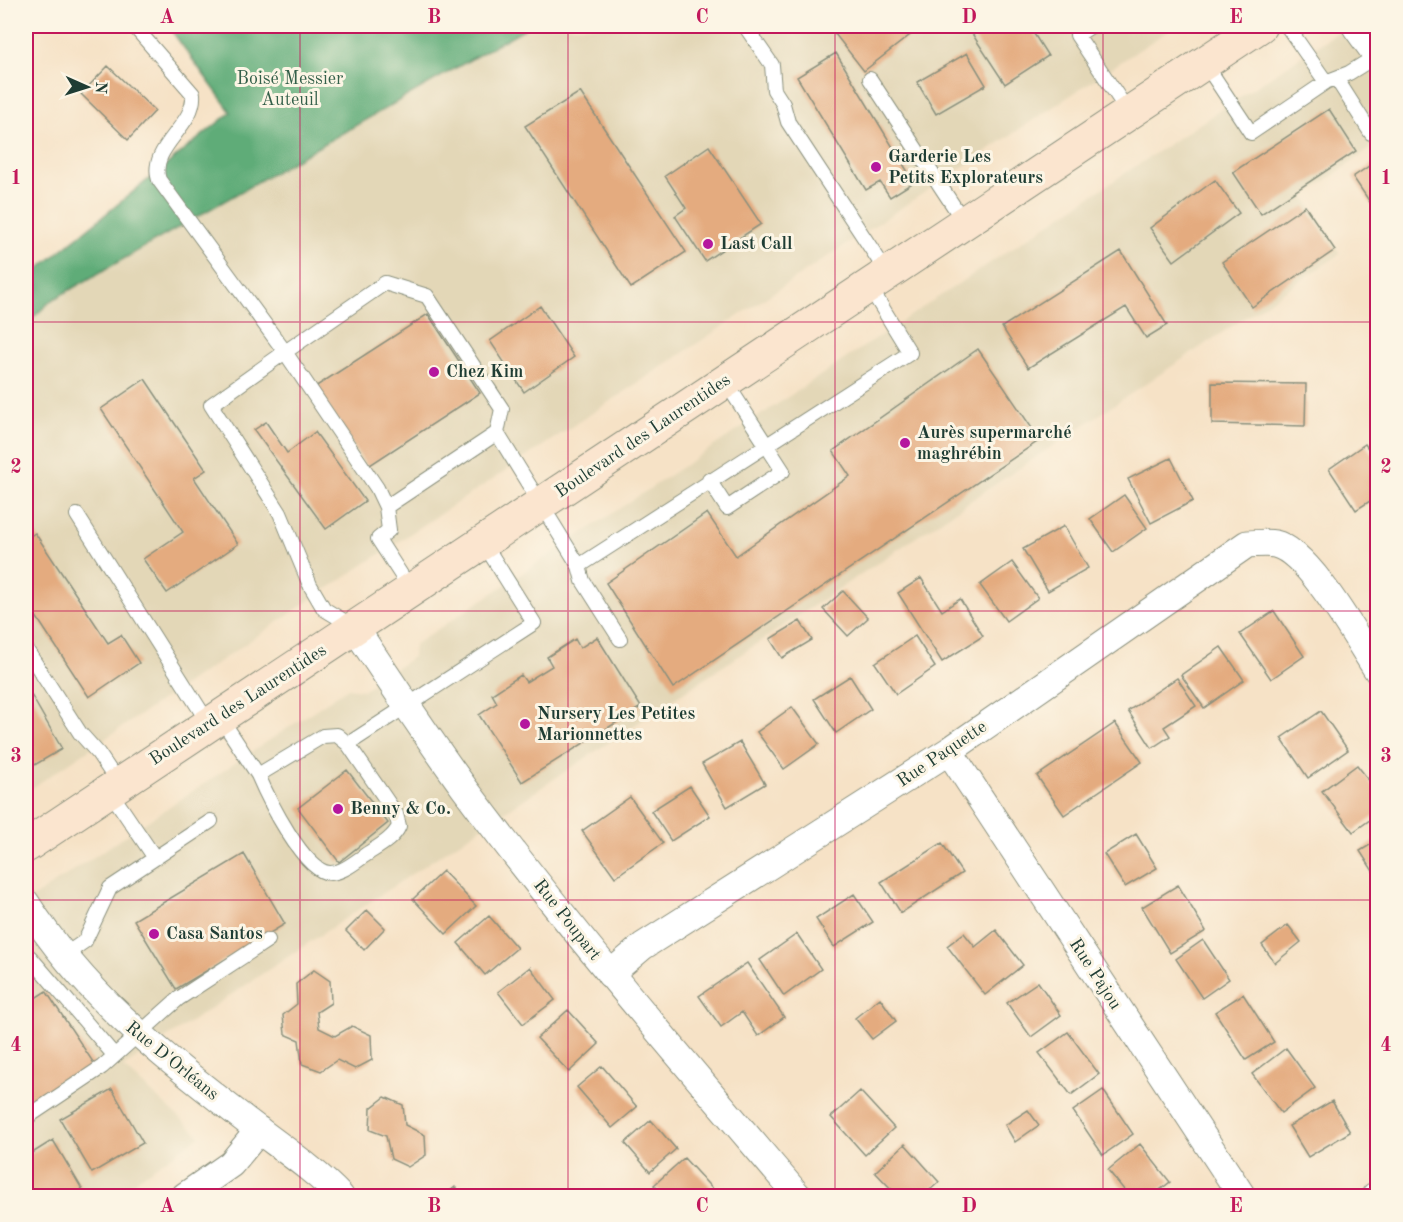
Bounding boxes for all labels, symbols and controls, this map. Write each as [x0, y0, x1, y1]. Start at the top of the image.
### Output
text: A [159, 8, 175, 28]
text: B [427, 8, 441, 28]
text: C [695, 8, 709, 28]
text: D [961, 8, 977, 28]
text: E [1229, 8, 1243, 28]
north arrow [57, 57, 117, 117]
park label: Boisé Messier Auteuil [237, 70, 344, 109]
text: N [92, 81, 108, 95]
place label: Garderie Les Petits Explorateurs [888, 148, 1043, 187]
marker: Garderie Les Petits Explorateurs [869, 160, 883, 174]
text: 1 [10, 169, 22, 189]
text: 1 [1380, 169, 1392, 189]
place label: Last Call [720, 235, 793, 253]
marker: Last Call [701, 237, 715, 251]
place label: Chez Kim [446, 363, 523, 381]
marker: Chez Kim [427, 365, 441, 379]
street label: Boulevard des Laurentides [552, 371, 734, 501]
place label: Aurès supermarché maghrébin [917, 424, 1072, 463]
marker: Aurès supermarché maghrébin [898, 436, 912, 450]
text: 2 [10, 458, 22, 478]
text: 2 [1380, 458, 1392, 478]
street label: Boulevard des Laurentides [146, 641, 330, 769]
place label: Nursery Les Petites Marionnettes [537, 705, 695, 744]
marker: Nursery Les Petites Marionnettes [518, 717, 532, 731]
street label: Rue Paquette [894, 717, 990, 791]
text: 3 [10, 747, 22, 767]
text: 3 [1380, 747, 1392, 767]
place label: Benny & Co. [350, 800, 451, 818]
marker: Benny & Co. [331, 802, 345, 816]
street label: Rue Poupart [530, 876, 604, 964]
place label: Casa Santos [166, 925, 263, 943]
marker: Casa Santos [147, 927, 161, 941]
street label: Rue Pajou [1066, 935, 1125, 1013]
street label: Rue D'Orléans [122, 1018, 222, 1104]
text: 4 [10, 1036, 22, 1056]
text: 4 [1380, 1036, 1392, 1056]
text: A [159, 1197, 175, 1217]
text: B [427, 1197, 441, 1217]
text: C [695, 1197, 709, 1217]
text: D [961, 1197, 977, 1217]
text: E [1229, 1197, 1243, 1217]

